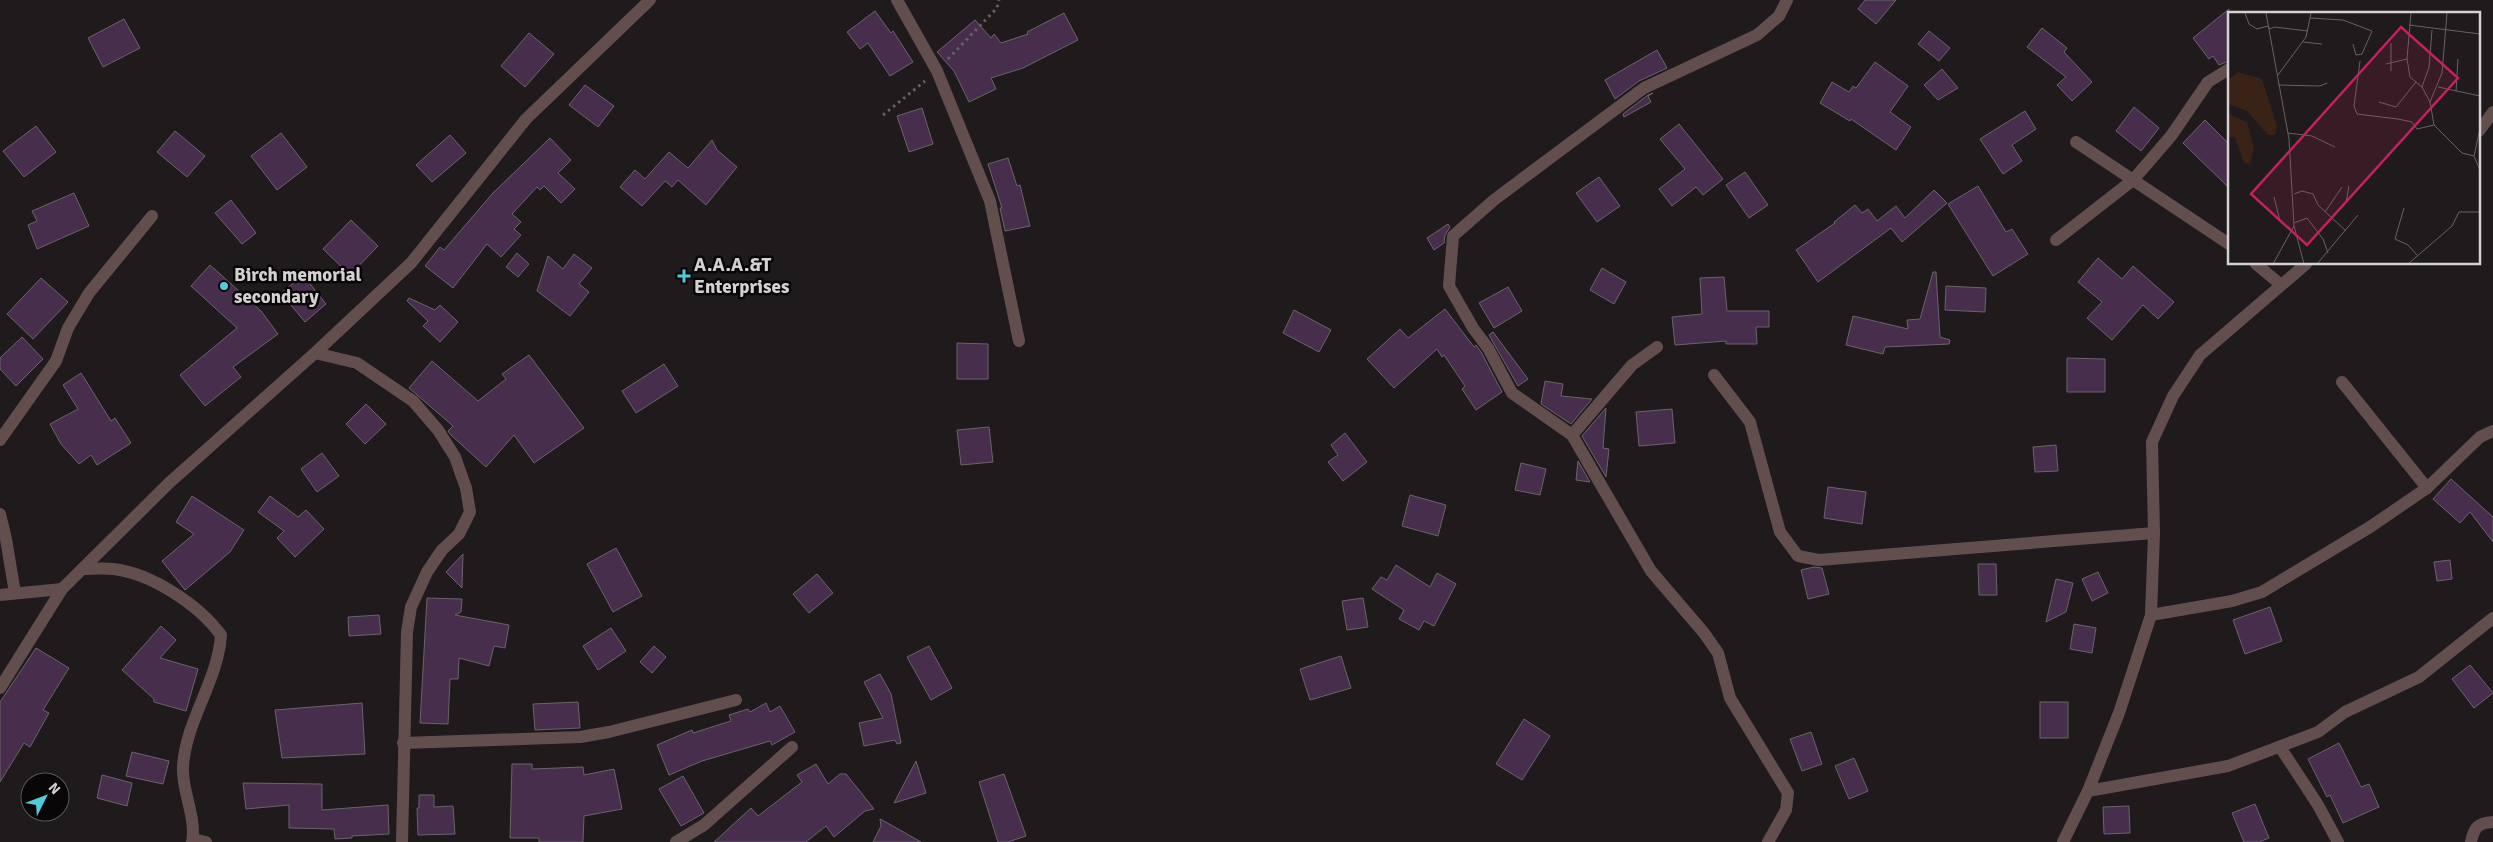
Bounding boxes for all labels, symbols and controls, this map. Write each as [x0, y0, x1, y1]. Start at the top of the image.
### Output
inset map [2228, 12, 2480, 265]
place label: A.A.A.&T Enterprises [694, 253, 789, 299]
place label: Birch memorial secondary [234, 263, 362, 309]
marker: A.A.A.&T Enterprises [678, 270, 690, 282]
marker: Birch memorial secondary [218, 280, 230, 292]
north arrow [20, 772, 70, 822]
text: N [45, 779, 64, 798]

